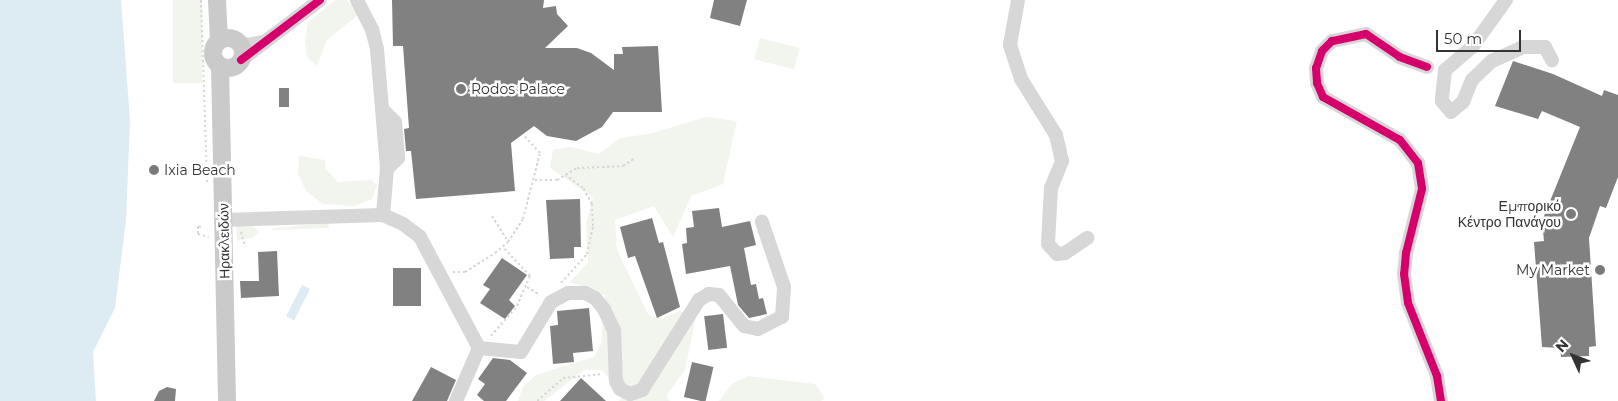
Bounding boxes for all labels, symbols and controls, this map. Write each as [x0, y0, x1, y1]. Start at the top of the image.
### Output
scale bar [1438, 20, 1523, 52]
text: 50 m [1444, 29, 1482, 48]
place label: Rodos Palace [471, 81, 565, 97]
marker: Rodos Palace [455, 83, 467, 95]
place label: Ixia Beach [164, 162, 236, 178]
marker: Ixia Beach [148, 164, 160, 176]
place label: Εμπορικό Κέντρο Πανάγου [1458, 198, 1561, 230]
street label: Ηρακλειδών [215, 203, 233, 279]
marker: Εμπορικό Κέντρο Πανάγου [1565, 208, 1577, 220]
place label: My Market [1516, 262, 1590, 278]
marker: My Market [1594, 264, 1606, 276]
north arrow [1548, 331, 1598, 381]
text: N [1552, 335, 1572, 356]

